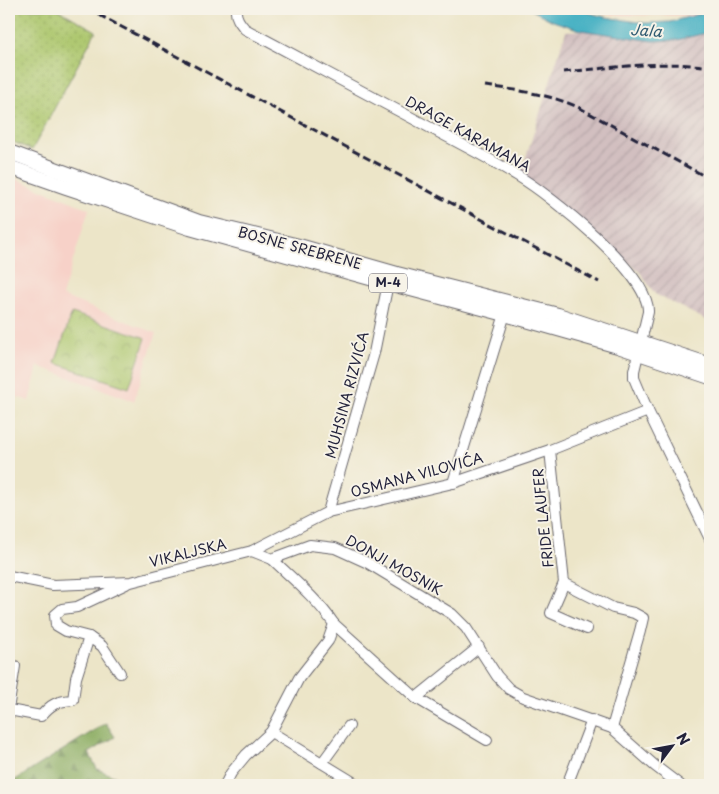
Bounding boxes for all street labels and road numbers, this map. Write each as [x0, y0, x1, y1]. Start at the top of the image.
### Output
street label: DRAGE KARAMANA [402, 90, 535, 177]
street label: BOSNE SREBRENE [236, 221, 365, 274]
road number: M-4 [369, 274, 407, 292]
street label: MUHSINA RIZVIĆA [319, 329, 374, 461]
street label: OSMANA VILOVIĆA [348, 447, 486, 502]
street label: FRIDE LAUFER [527, 467, 558, 569]
street label: DONJI MOSNIK [342, 529, 447, 600]
street label: VIKALJSKA [147, 533, 229, 572]

